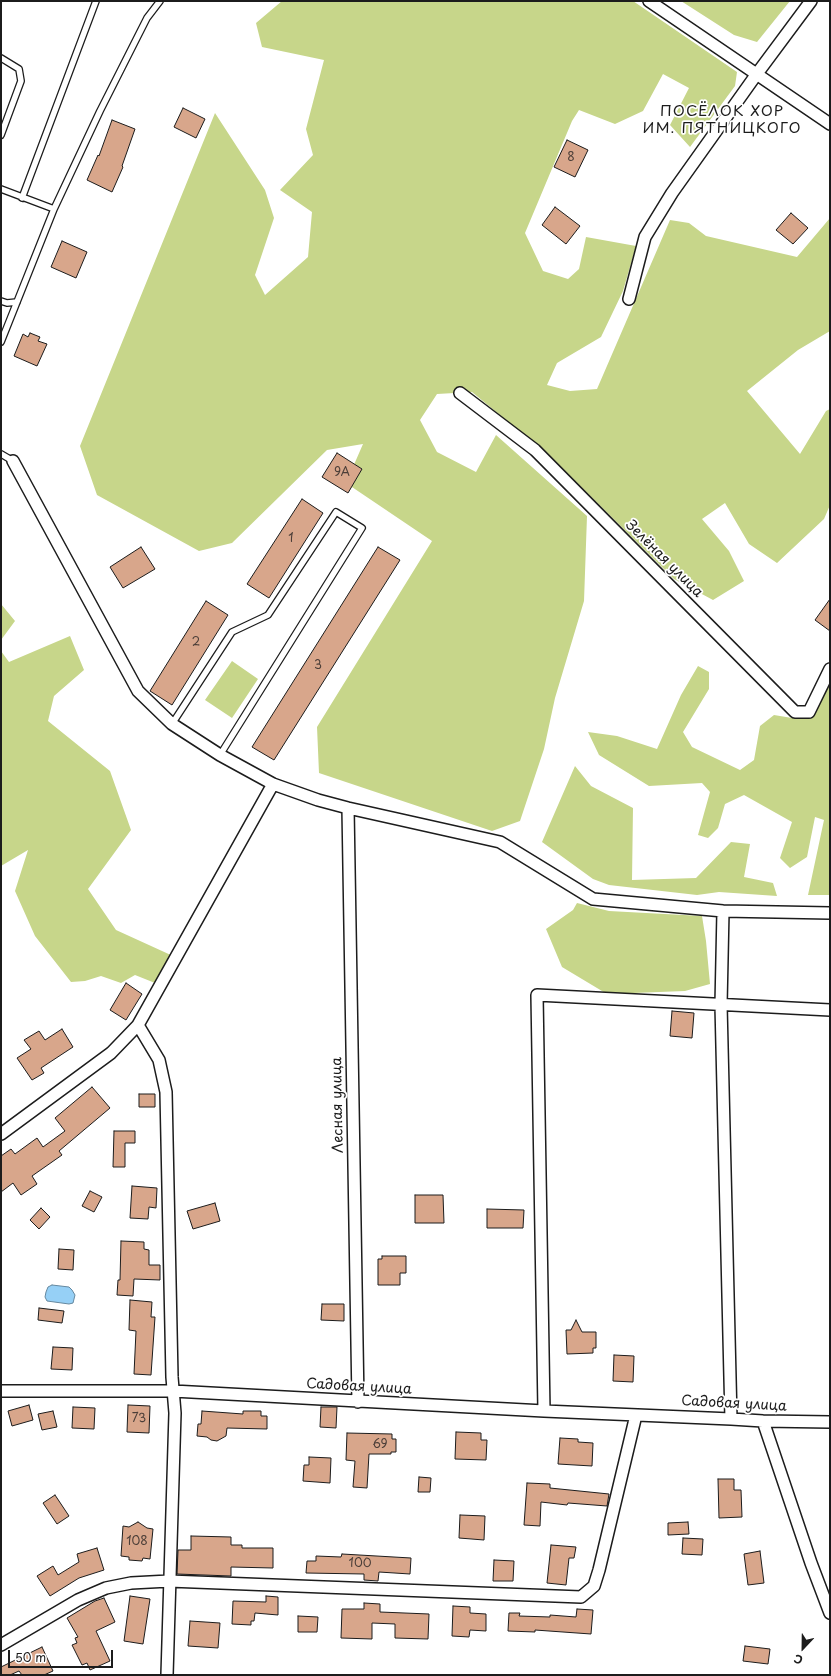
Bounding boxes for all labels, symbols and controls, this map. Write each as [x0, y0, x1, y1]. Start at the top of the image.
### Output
district label: ПОСЁЛОК ХОР ИМ. ПЯТНИЦКОГО [643, 103, 801, 138]
house number: 8 [567, 151, 575, 165]
house number: 9А [334, 466, 350, 480]
street label: Зелёная улица [622, 517, 706, 601]
house number: 1 [288, 532, 294, 546]
house number: 2 [192, 636, 200, 650]
house number: 3 [314, 659, 322, 673]
street label: Лесная улица [329, 1057, 347, 1153]
street label: Садовая улица [306, 1376, 412, 1398]
street label: Садовая улица [681, 1393, 787, 1415]
house number: 73 [132, 1412, 146, 1426]
house number: 69 [372, 1438, 388, 1452]
house number: 108 [126, 1535, 148, 1549]
house number: 100 [349, 1557, 371, 1571]
north arrow [783, 1628, 823, 1668]
scale bar [10, 1642, 115, 1668]
text: 50 m [15, 1648, 46, 1666]
text: С [791, 1650, 805, 1669]

